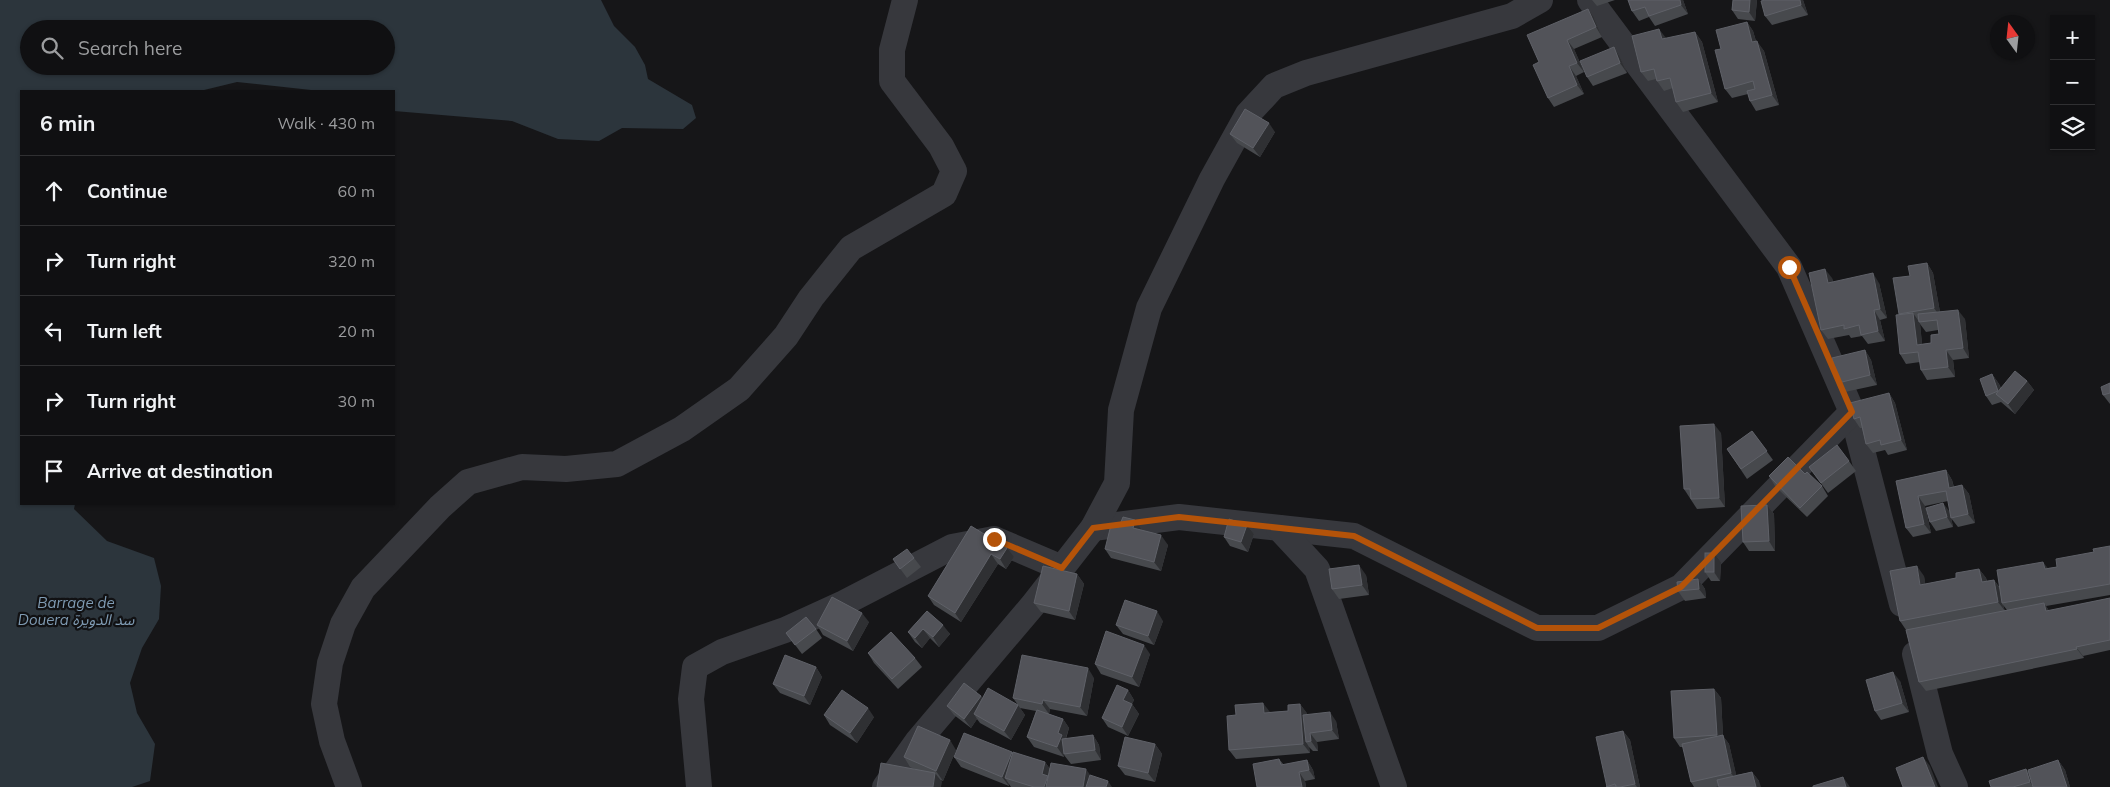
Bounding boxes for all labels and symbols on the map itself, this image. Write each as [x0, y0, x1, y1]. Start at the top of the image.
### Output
north arrow [1990, 15, 2035, 60]
route start [1778, 256, 1801, 279]
route end [983, 528, 1006, 551]
water label: Barrage de Douera سد الدويرة [18, 593, 135, 629]

